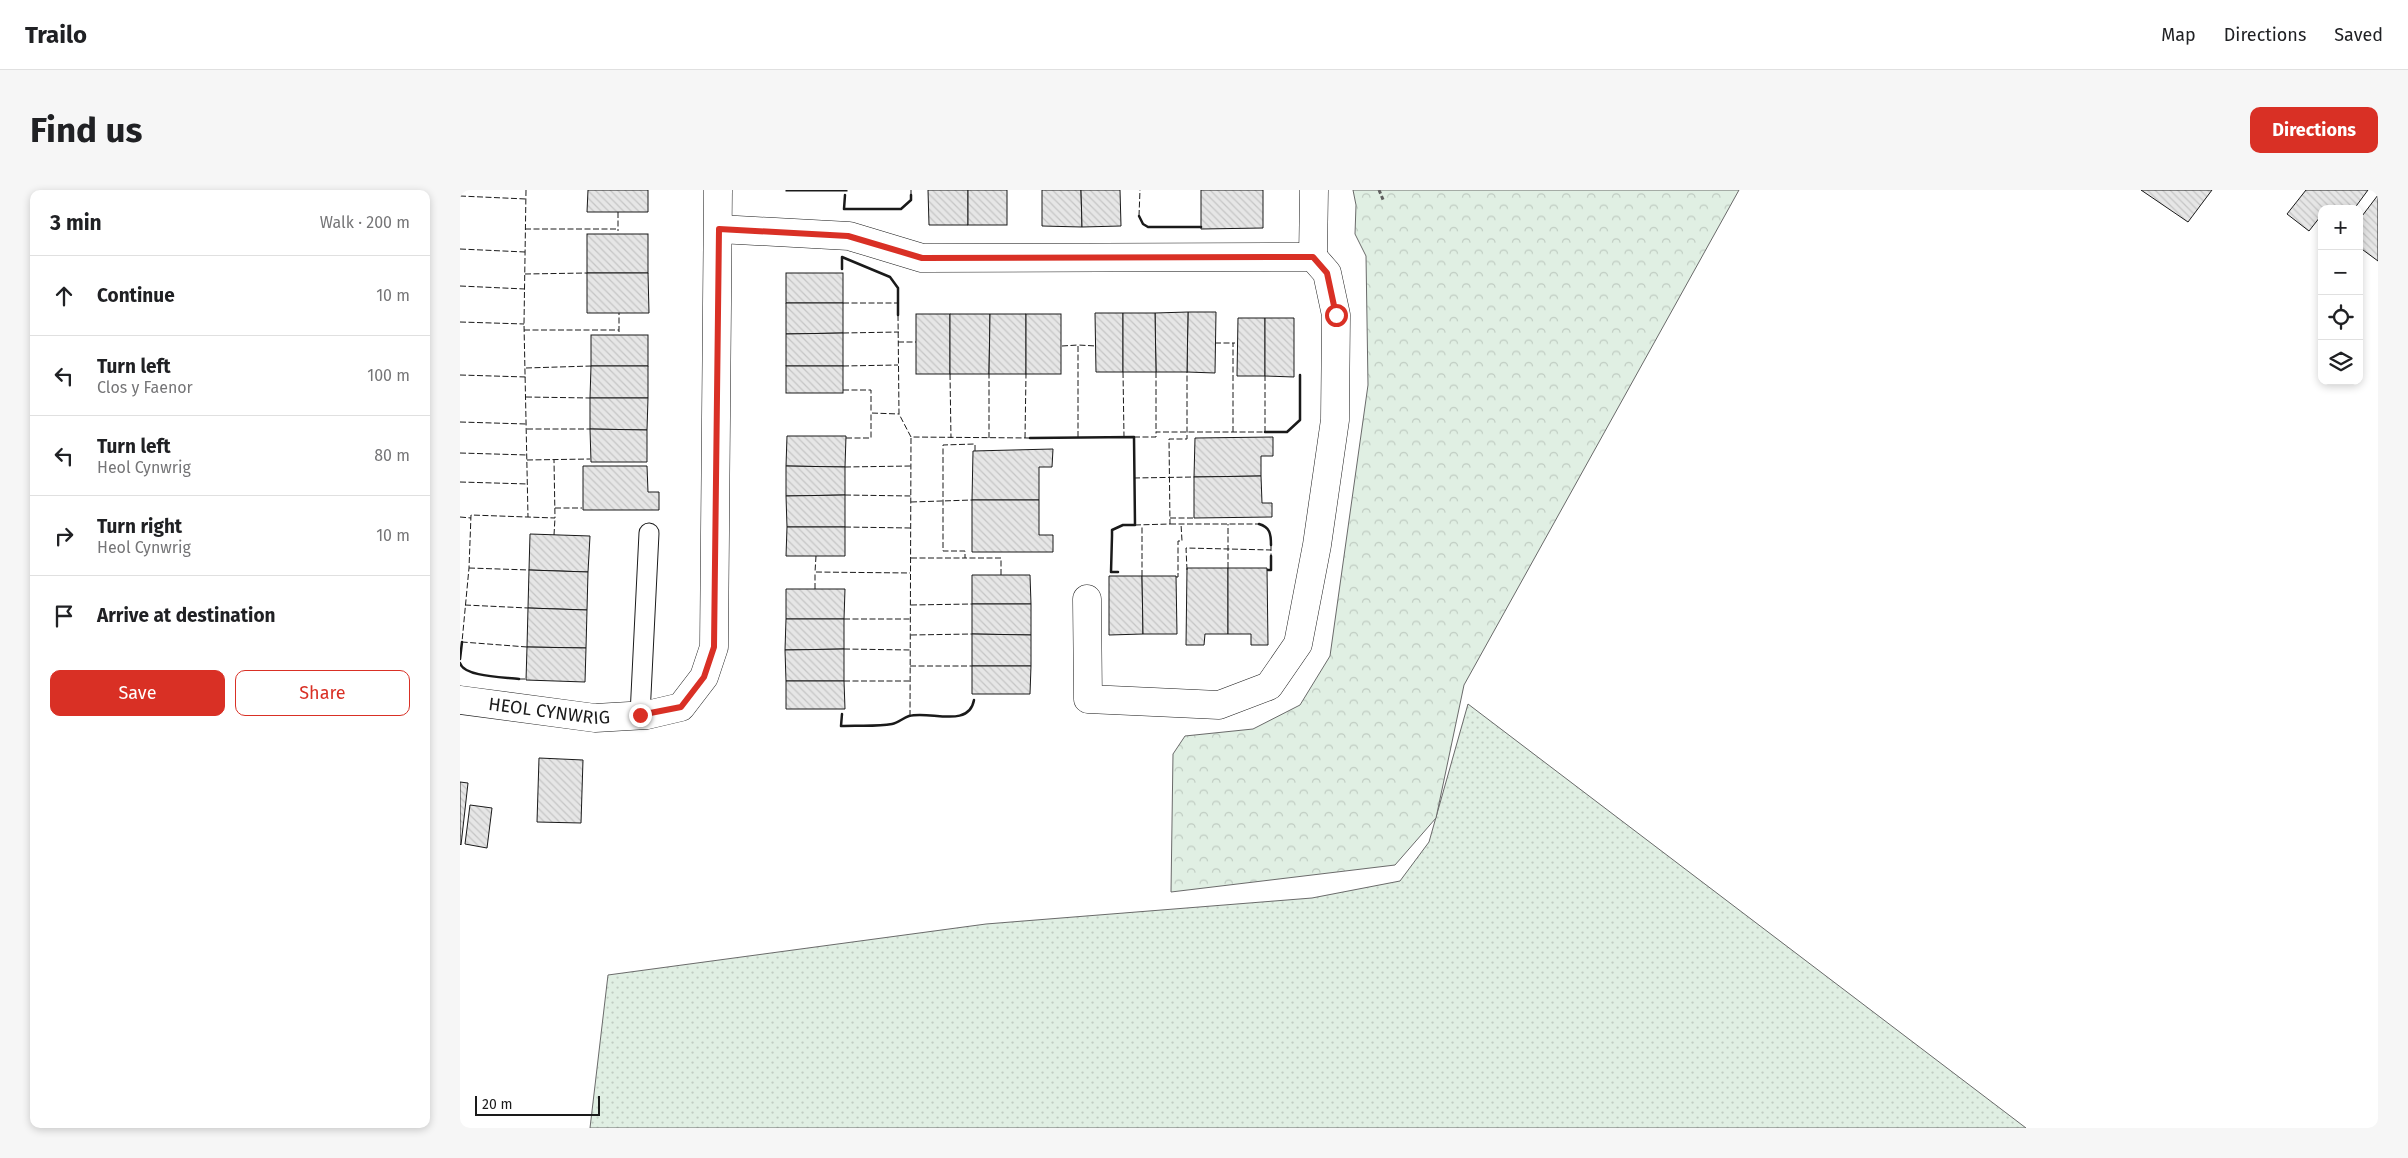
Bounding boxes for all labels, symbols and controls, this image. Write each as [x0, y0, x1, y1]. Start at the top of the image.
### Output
text: Trailo [25, 21, 87, 49]
text: Map [2161, 24, 2196, 46]
text: Directions [2224, 24, 2306, 46]
text: Saved [2334, 24, 2383, 46]
button: Directions [2250, 107, 2378, 153]
text: Find us [30, 109, 142, 151]
map controls [2318, 205, 2363, 385]
button: + [2318, 205, 2363, 250]
text: 3 min [50, 210, 102, 236]
text: Walk · 200 m [320, 213, 410, 232]
button: − [2318, 250, 2363, 295]
icon: ahead [50, 282, 78, 310]
text: Continue [97, 284, 175, 307]
text: 10 m [376, 286, 410, 305]
button: locate [2318, 295, 2363, 340]
route start [1325, 304, 1348, 327]
button: layers [2318, 340, 2363, 385]
text: Turn left [97, 355, 171, 378]
icon: left [50, 362, 78, 390]
text: 100 m [367, 366, 410, 385]
text: Clos y Faenor [97, 378, 193, 397]
text: Turn left [97, 435, 171, 458]
icon: left [50, 442, 78, 470]
text: 80 m [374, 446, 410, 465]
text: Heol Cynwrig [97, 458, 191, 477]
text: Turn right [97, 515, 182, 538]
icon: right [50, 522, 78, 550]
text: 10 m [376, 526, 410, 545]
text: Heol Cynwrig [97, 538, 191, 557]
icon: arrive [50, 602, 78, 630]
text: Arrive at destination [97, 604, 276, 627]
button: Save [50, 670, 225, 716]
button: Share [235, 670, 410, 716]
street label: HEOL CYNWRIG [487, 693, 611, 729]
route end [629, 704, 652, 727]
scale bar [475, 1093, 600, 1116]
text: 20 m [482, 1096, 512, 1113]

